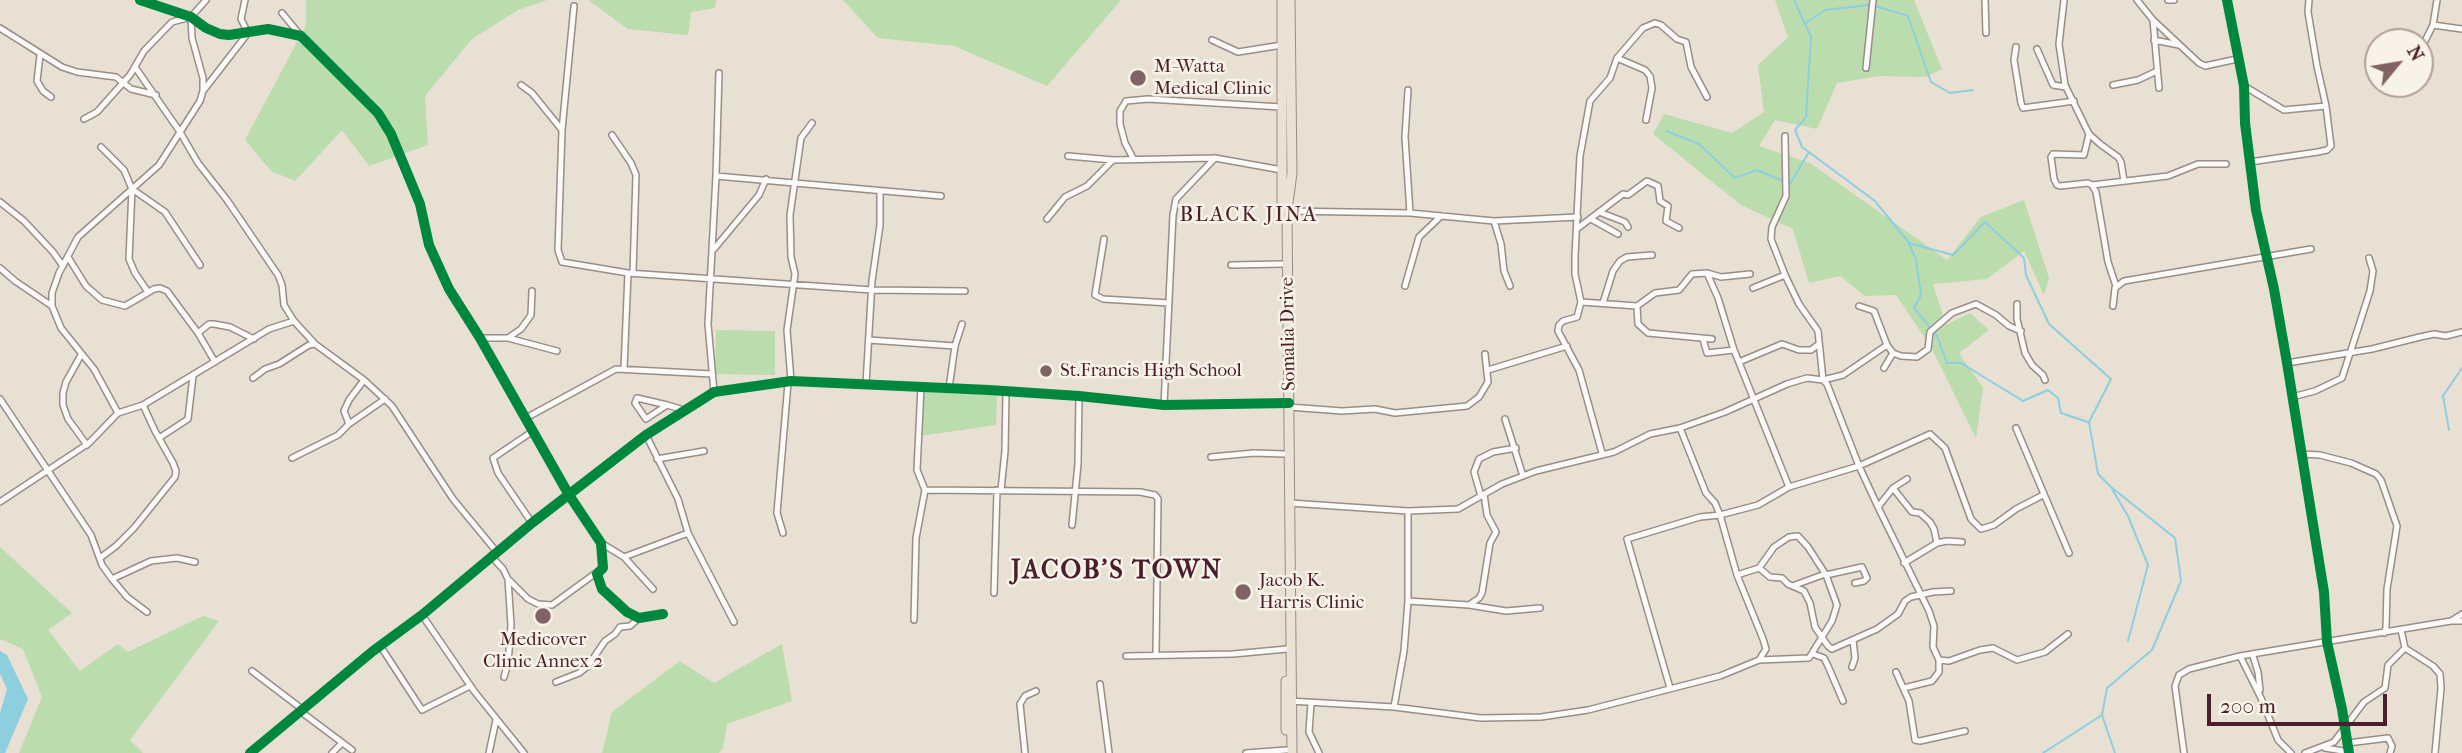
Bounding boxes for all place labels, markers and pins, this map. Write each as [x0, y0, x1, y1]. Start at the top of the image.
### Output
place label: M-Watta Medical Clinic [1154, 56, 1271, 100]
marker: M-Watta Medical Clinic [1128, 68, 1148, 88]
place label: St.Francis High School [1060, 360, 1242, 382]
marker: St.Francis High School [1038, 363, 1054, 379]
place label: Jacob K. Harris Clinic [1259, 570, 1364, 614]
marker: Jacob K. Harris Clinic [1233, 582, 1253, 602]
marker: Medicover Clinic Annex 2 [533, 606, 553, 626]
place label: Medicover Clinic Annex 2 [483, 629, 603, 673]

